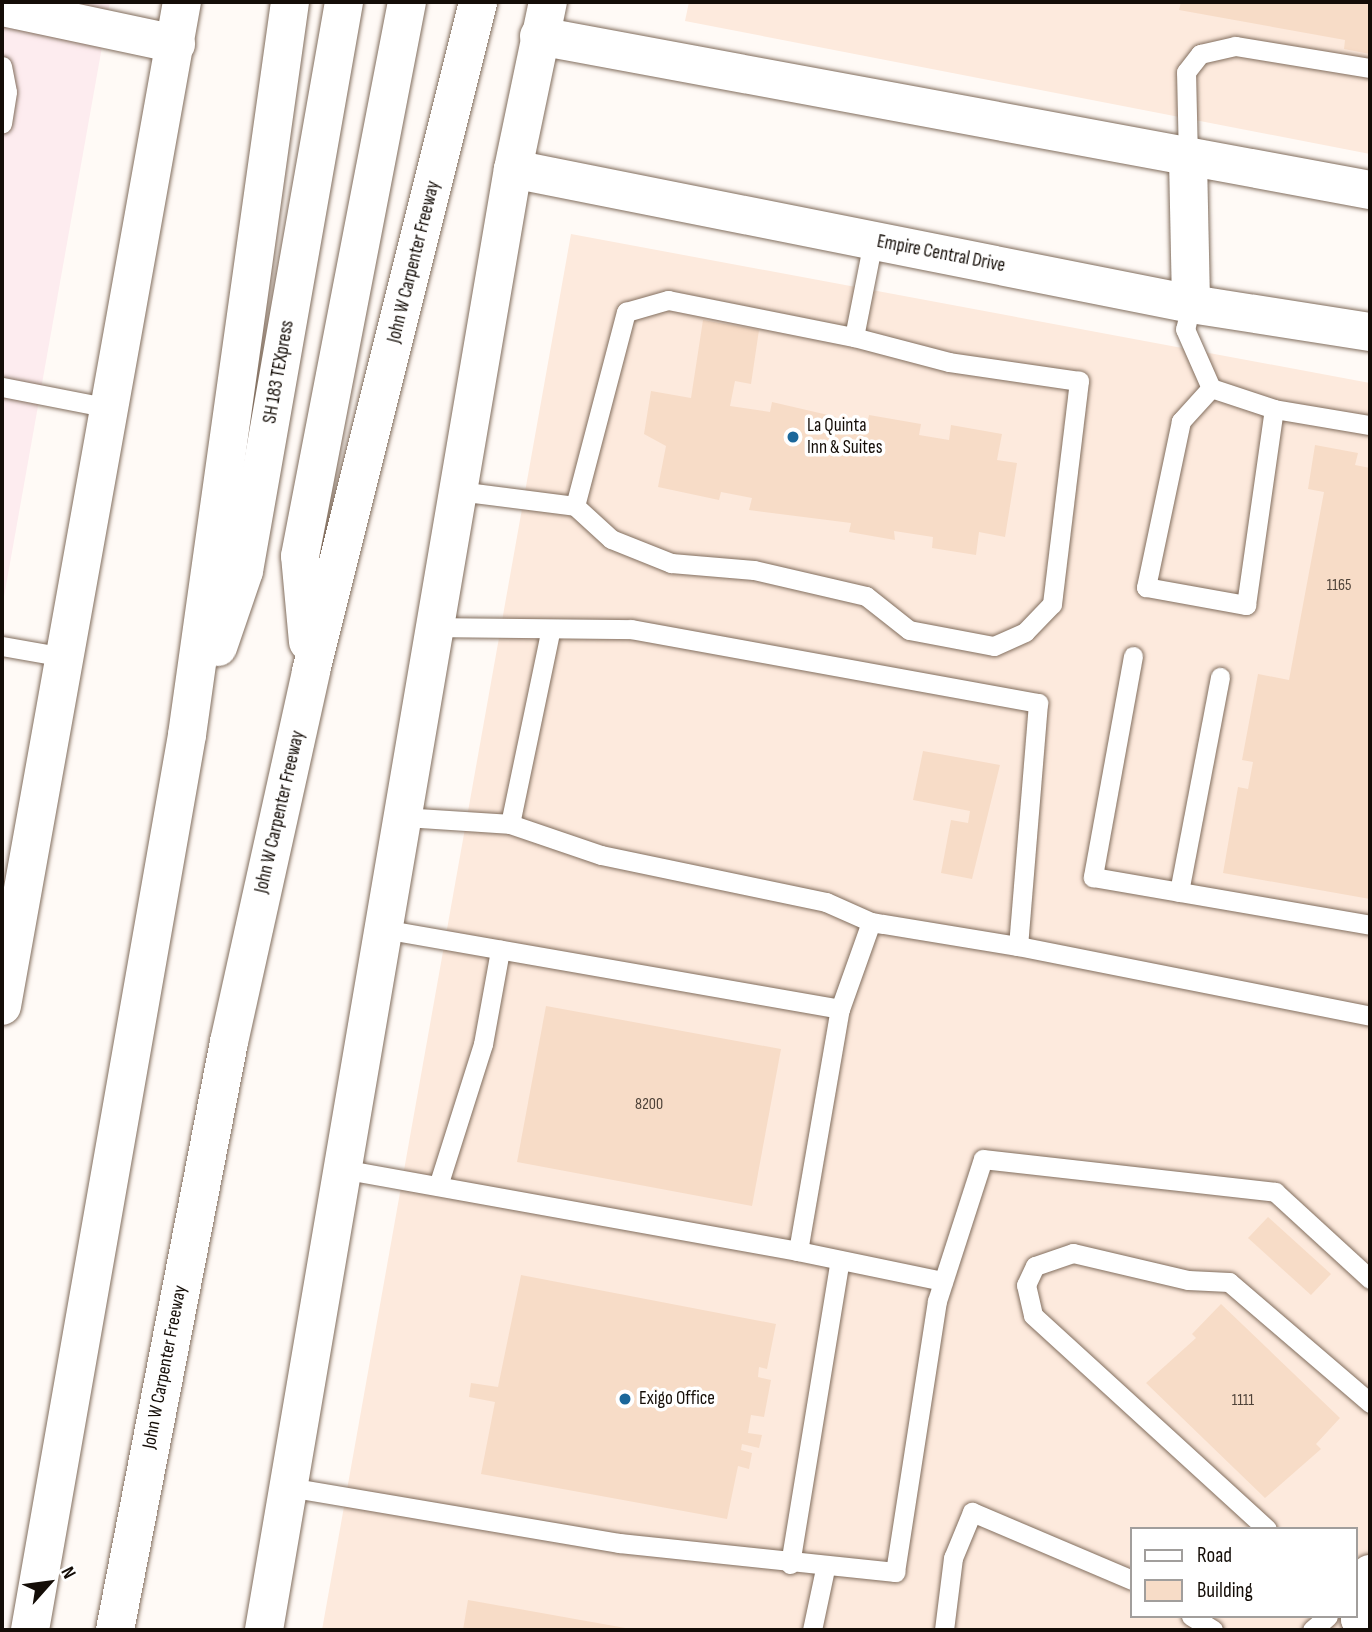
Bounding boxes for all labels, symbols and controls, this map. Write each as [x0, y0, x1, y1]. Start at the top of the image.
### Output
street label: John W Carpenter Freeway [383, 179, 445, 345]
street label: Empire Central Drive [875, 230, 1007, 278]
street label: SH 183 TEXpress [259, 319, 299, 425]
place label: La Quinta Inn & Suites [807, 415, 882, 459]
marker: La Quinta Inn & Suites [785, 429, 801, 445]
house number: 1165 [1327, 576, 1351, 596]
street label: John W Carpenter Freeway [250, 729, 310, 895]
house number: 8200 [635, 1095, 663, 1115]
street label: John W Carpenter Freeway [138, 1283, 192, 1451]
place label: Exigo Office [639, 1388, 715, 1410]
marker: Exigo Office [617, 1391, 633, 1407]
house number: 1111 [1232, 1391, 1254, 1411]
legend [1130, 1527, 1358, 1618]
text: Road [1197, 1543, 1232, 1568]
north arrow [14, 1548, 84, 1618]
text: N [55, 1563, 81, 1583]
text: Building [1197, 1578, 1253, 1603]

